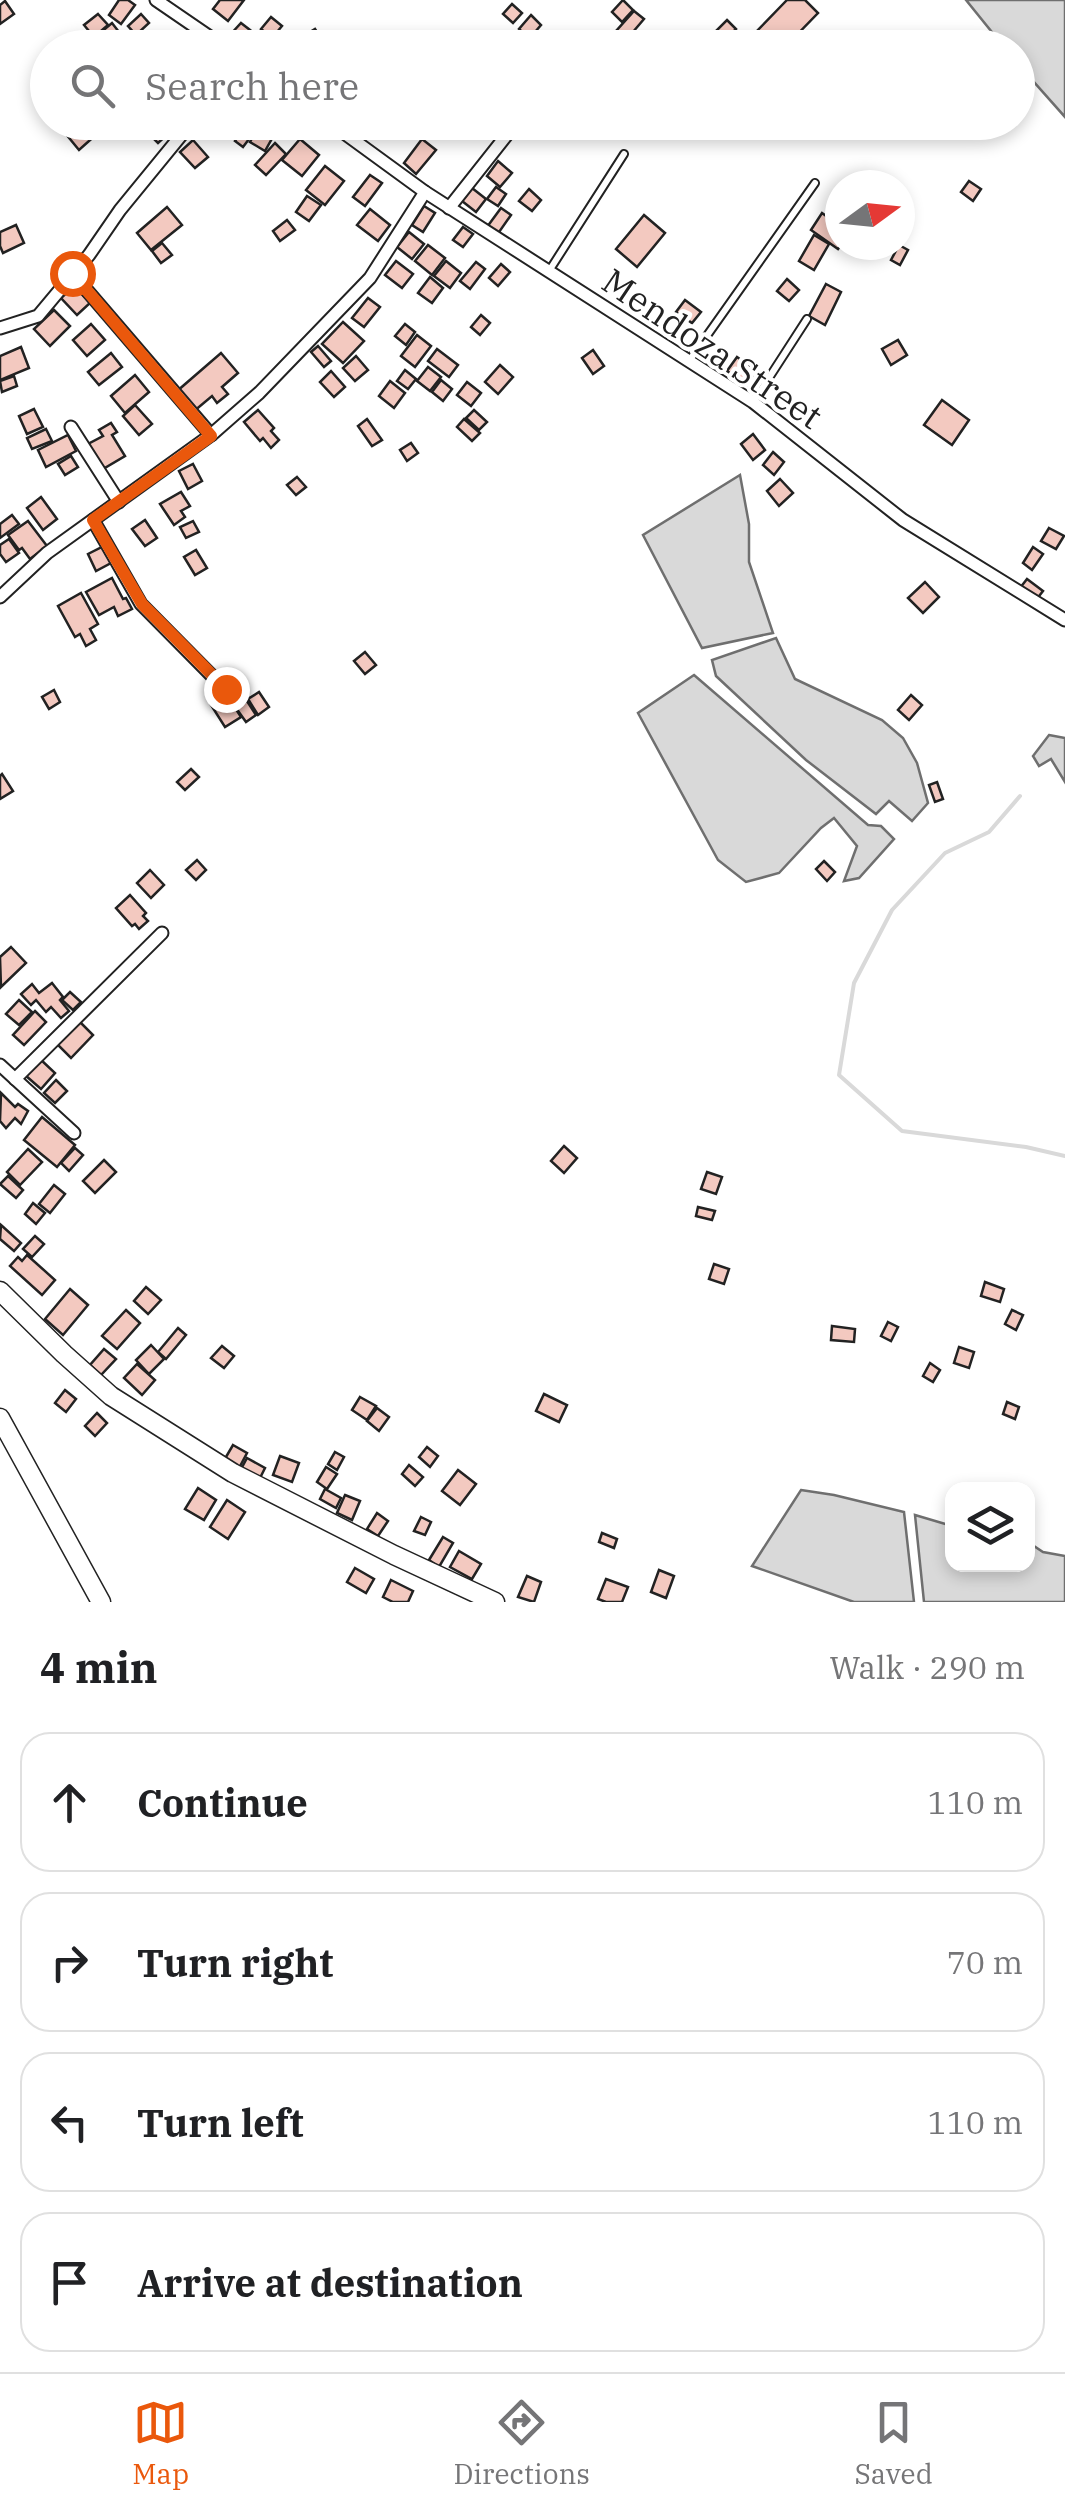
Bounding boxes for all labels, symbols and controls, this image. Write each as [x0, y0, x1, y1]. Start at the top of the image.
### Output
search box [30, 30, 1035, 140]
icon: search [65, 58, 120, 113]
text: Search here [145, 61, 359, 110]
north arrow [825, 170, 915, 260]
route start [50, 251, 96, 297]
street label: Mendoza Street [594, 258, 831, 439]
route end [204, 667, 250, 713]
map controls [945, 1482, 1035, 1572]
button: layers [945, 1482, 1035, 1572]
text: 4 min [40, 1640, 158, 1695]
text: Walk · 290 m [829, 1646, 1025, 1688]
icon: ahead [42, 1775, 97, 1830]
text: Continue [137, 1778, 308, 1827]
text: 110 m [927, 1781, 1023, 1823]
icon: right [42, 1935, 97, 1990]
text: Turn right [137, 1938, 333, 1987]
text: 70 m [947, 1941, 1023, 1983]
icon: left [42, 2095, 97, 2150]
text: Turn left [137, 2098, 304, 2147]
text: 110 m [927, 2101, 1023, 2143]
icon: arrive [42, 2255, 97, 2310]
text: Arrive at destination [137, 2258, 523, 2307]
tab: Map [132, 2395, 189, 2492]
tab: Directions [453, 2395, 590, 2492]
tab: Saved [854, 2395, 933, 2492]

